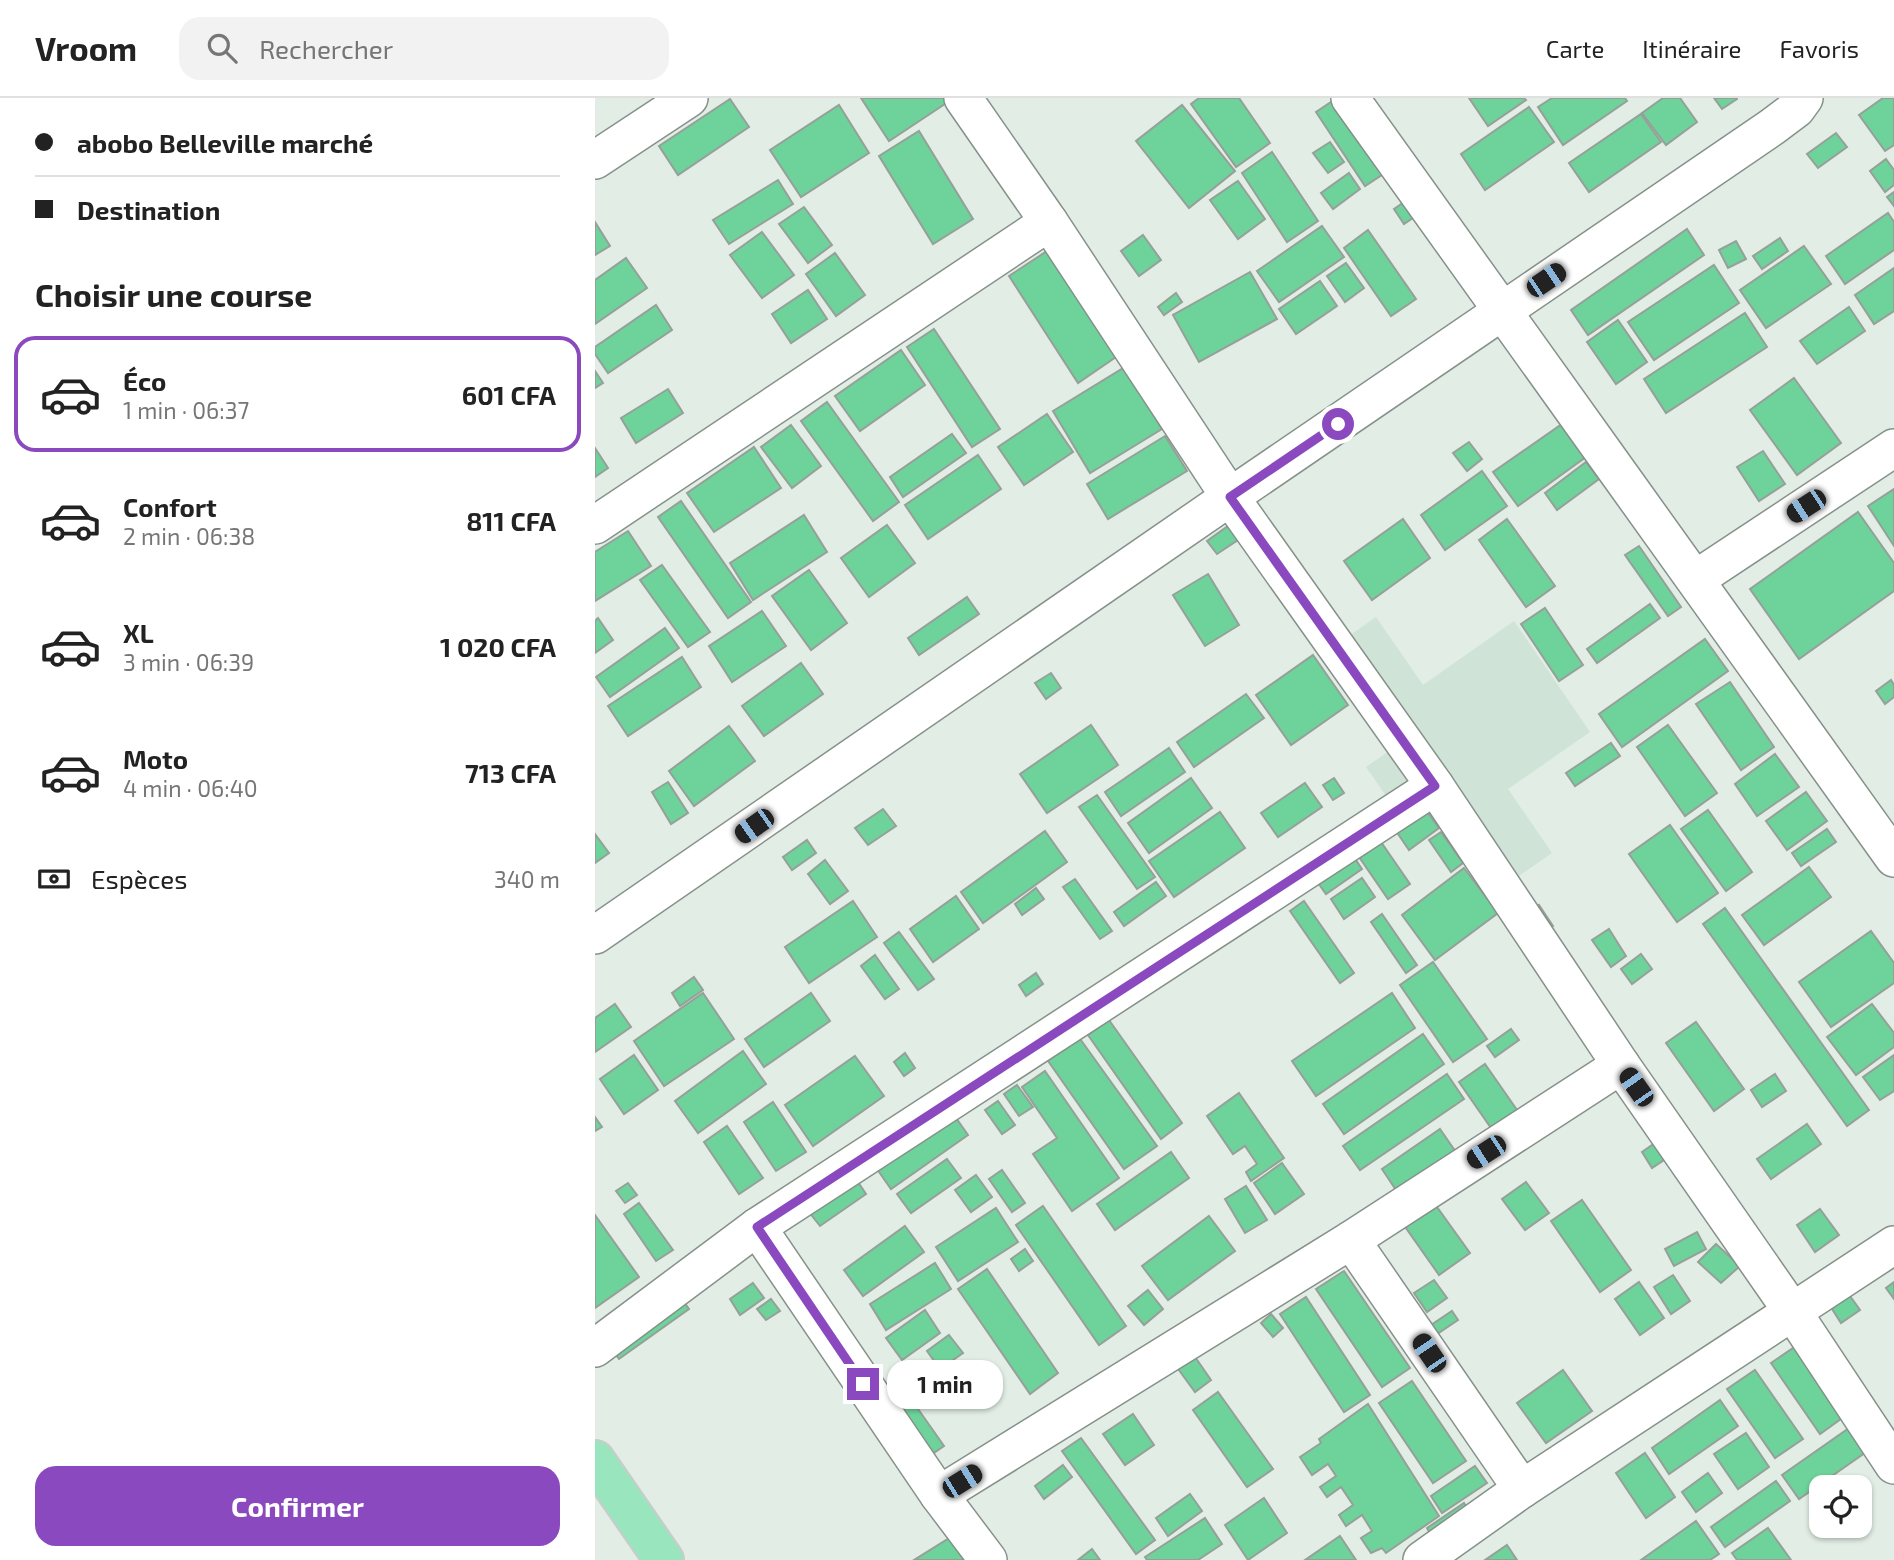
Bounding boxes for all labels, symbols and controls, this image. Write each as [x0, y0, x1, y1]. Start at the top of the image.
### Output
search box [179, 17, 669, 80]
text: Vroom [35, 28, 137, 68]
icon: search [203, 29, 241, 67]
text: Rechercher [259, 33, 393, 64]
text: Carte [1546, 34, 1604, 63]
text: Itinéraire [1642, 34, 1741, 63]
text: Favoris [1779, 34, 1859, 63]
text: abobo Belleville marché [77, 127, 373, 158]
text: Destination [77, 194, 220, 225]
car [1523, 260, 1570, 300]
text: Choisir une course [35, 275, 312, 313]
icon: car [39, 363, 102, 426]
text: Éco [123, 365, 166, 396]
text: 601 CFA [462, 379, 556, 410]
text: 1 min · 06:37 [123, 396, 249, 424]
route start [1322, 408, 1354, 440]
car [1783, 486, 1830, 526]
icon: car [39, 489, 102, 552]
text: Confort [123, 491, 217, 522]
text: 811 CFA [466, 505, 556, 536]
text: 2 min · 06:38 [123, 522, 255, 550]
icon: car [39, 615, 102, 678]
text: XL [123, 617, 154, 648]
text: 1 020 CFA [440, 631, 556, 662]
text: 3 min · 06:39 [123, 648, 254, 676]
icon: car [39, 741, 102, 804]
text: Moto [123, 743, 188, 774]
text: 713 CFA [465, 757, 556, 788]
text: 4 min · 06:40 [123, 774, 258, 802]
car [731, 805, 778, 847]
icon: cash [35, 860, 73, 898]
text: Espèces [91, 863, 188, 894]
text: 340 m [494, 865, 560, 893]
car [1616, 1064, 1657, 1110]
car [1463, 1132, 1510, 1172]
car [1409, 1330, 1450, 1376]
callout: 1 min [887, 1360, 1003, 1408]
route end [847, 1368, 879, 1400]
text: 1 min [917, 1370, 973, 1398]
car [939, 1461, 986, 1501]
button: Confirmer [35, 1466, 560, 1546]
map controls [1809, 1475, 1872, 1538]
button: locate [1809, 1475, 1872, 1538]

